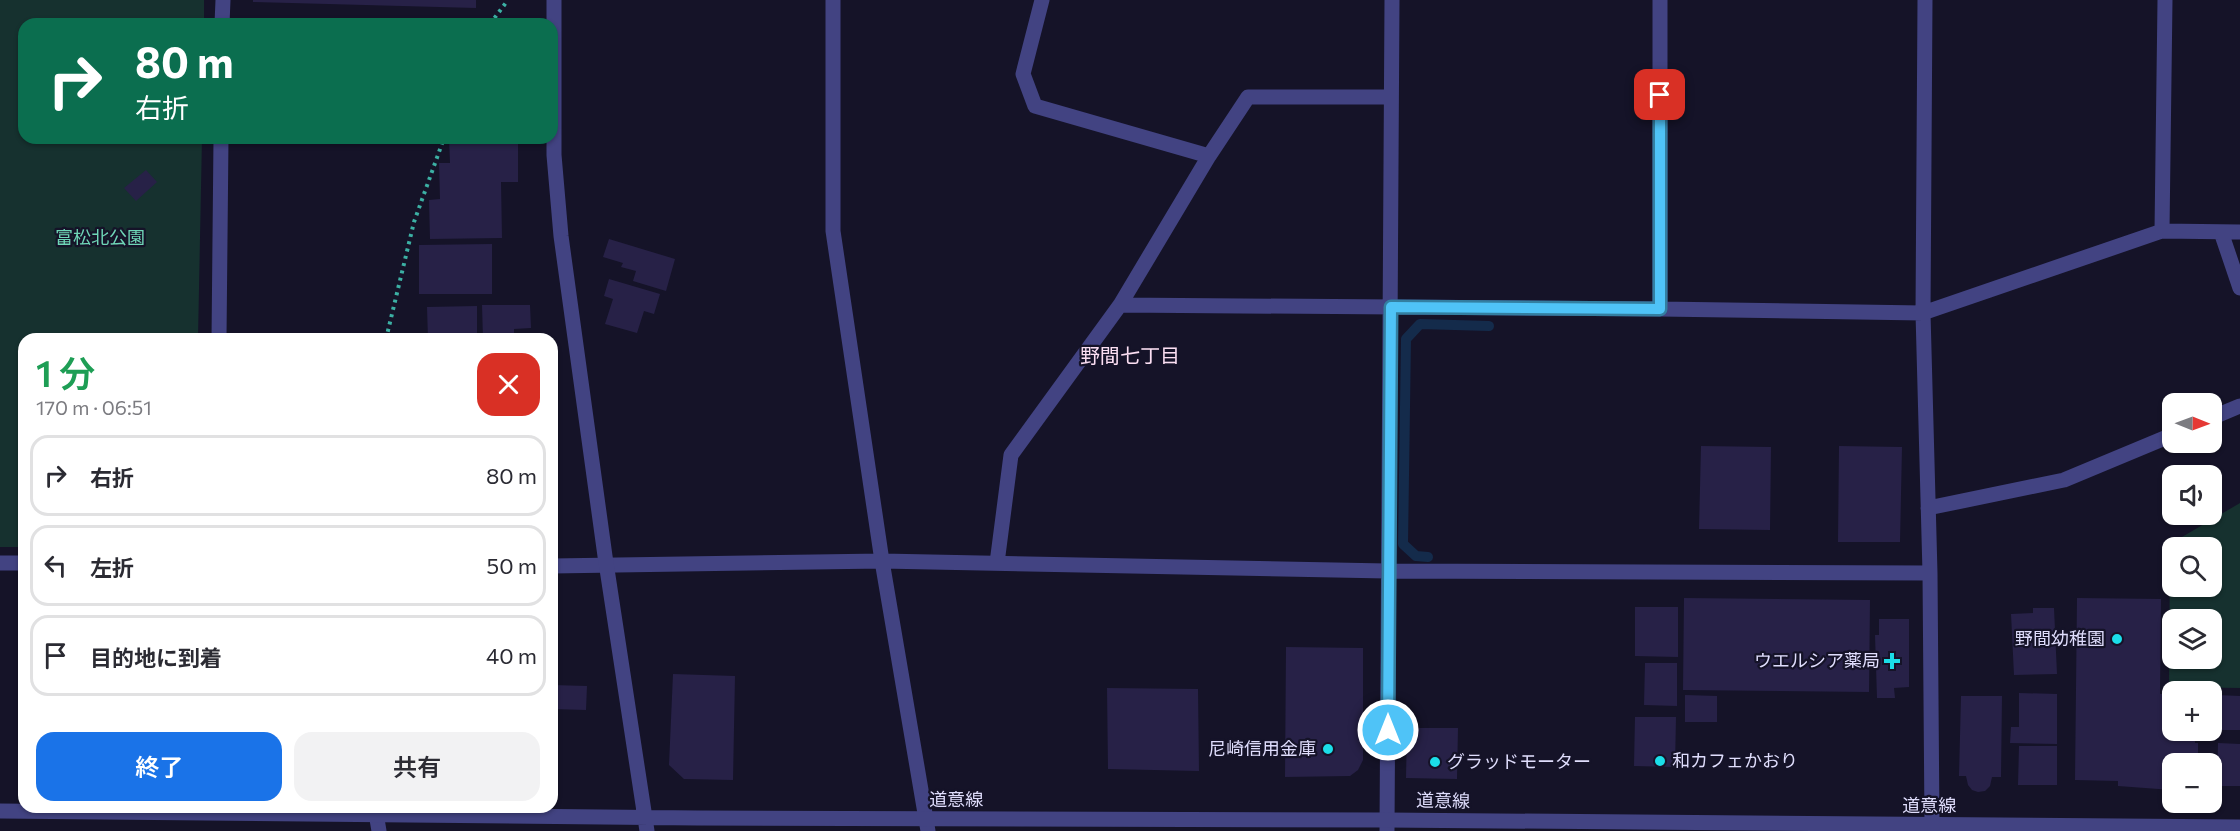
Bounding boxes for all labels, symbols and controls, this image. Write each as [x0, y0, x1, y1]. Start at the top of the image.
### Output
text: 80 m [135, 35, 234, 87]
icon: right [36, 42, 114, 120]
pin [1634, 69, 1685, 120]
icon: arrive [1643, 78, 1676, 111]
text: 右折 [135, 91, 189, 124]
park label: 富松北公園 [55, 226, 145, 248]
district label: 野間七丁目 [1080, 343, 1180, 367]
text: 1 分 [36, 350, 95, 394]
button: close [477, 353, 540, 416]
north arrow [2162, 393, 2222, 453]
map controls [2162, 393, 2222, 813]
text: 170 m · 06:51 [36, 395, 152, 419]
icon: right [39, 459, 72, 492]
text: 80 m [486, 462, 537, 489]
text: 右折 [90, 464, 134, 491]
button: sound [2162, 465, 2222, 525]
button: search [2162, 537, 2222, 597]
icon: left [39, 549, 72, 582]
text: 50 m [487, 552, 537, 579]
text: 左折 [90, 554, 134, 581]
button: layers [2162, 609, 2222, 669]
place label: 野間幼稚園 [2015, 627, 2105, 649]
marker: 野間幼稚園 [2110, 632, 2124, 646]
icon: arrive [39, 639, 72, 672]
text: 40 m [486, 642, 537, 669]
text: 目的地に到着 [90, 644, 222, 671]
place label: ウエルシア薬局 [1754, 649, 1880, 671]
marker: ウエルシア薬局 [1885, 654, 1899, 668]
button: + [2162, 681, 2222, 741]
position arrow [1356, 698, 1420, 762]
button: 終了 [36, 732, 282, 801]
button: 共有 [294, 732, 540, 801]
place label: 尼崎信用金庫 [1208, 737, 1316, 759]
marker: 尼崎信用金庫 [1321, 742, 1335, 756]
place label: 和カフェかおり [1672, 749, 1798, 771]
place label: グラッドモーター [1447, 750, 1591, 772]
button: − [2162, 753, 2222, 813]
marker: 和カフェかおり [1653, 754, 1667, 768]
marker: グラッドモーター [1428, 755, 1442, 769]
street label: 道意線 [929, 788, 983, 810]
street label: 道意線 [1416, 789, 1470, 811]
street label: 道意線 [1902, 794, 1956, 816]

